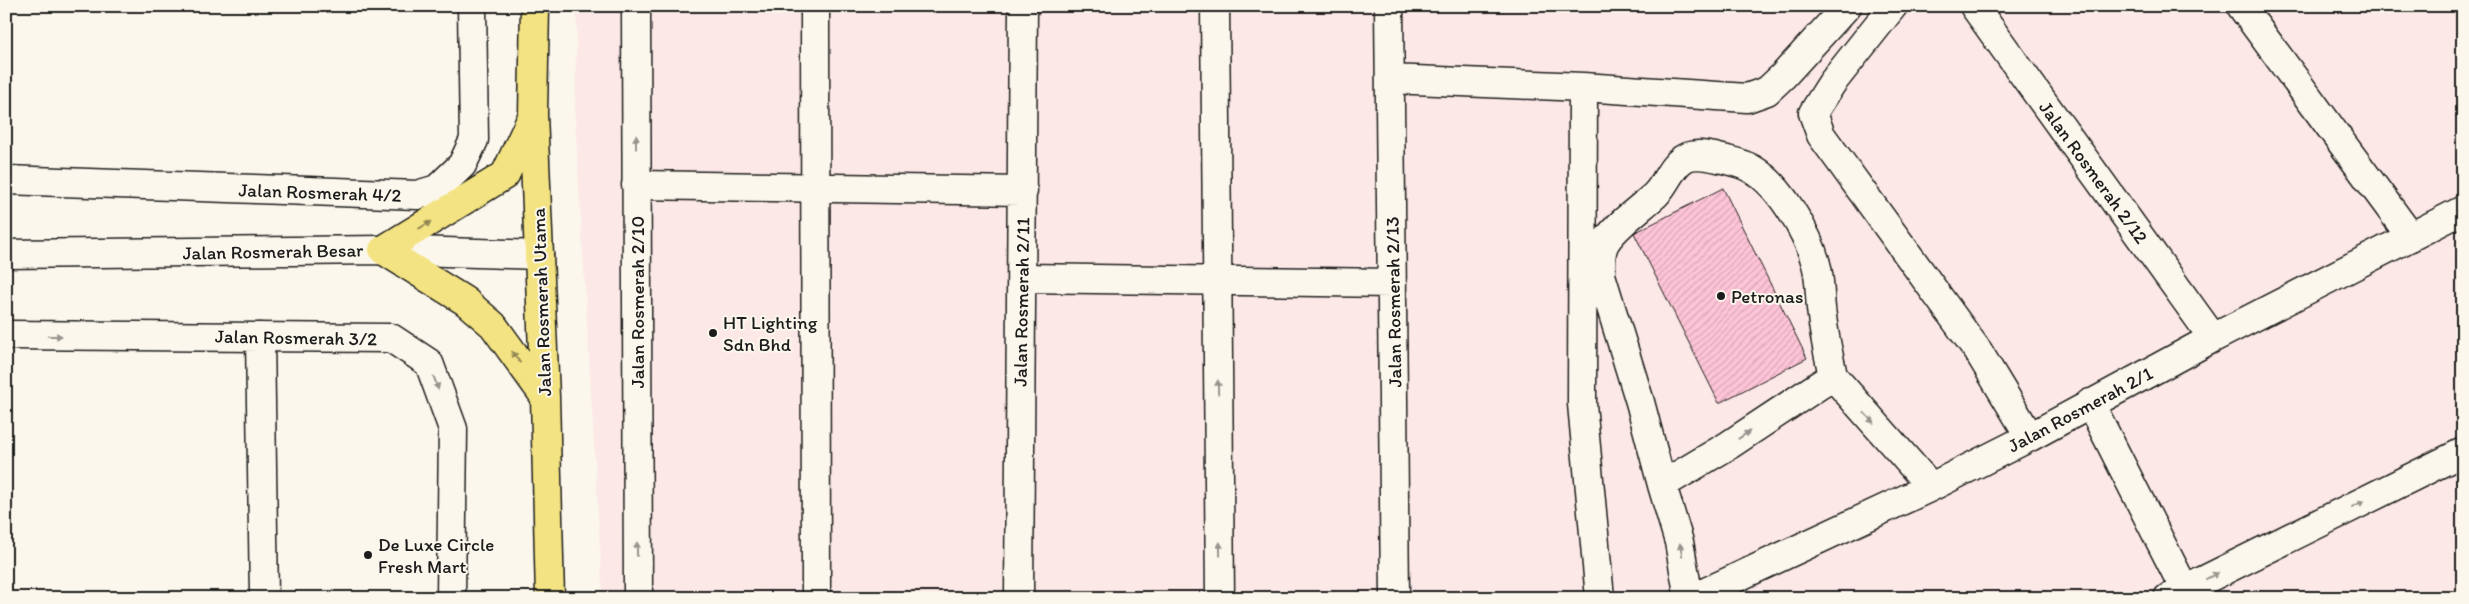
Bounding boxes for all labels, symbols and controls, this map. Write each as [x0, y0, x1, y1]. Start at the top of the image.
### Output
street label: Jalan Rosmerah 2/12 [2034, 97, 2153, 248]
one-way arrow [632, 133, 640, 149]
street label: Jalan Rosmerah 4/2 [238, 178, 402, 207]
street label: Jalan Rosmerah Utama [527, 207, 556, 397]
street label: Jalan Rosmerah 2/10 [626, 216, 649, 388]
street label: Jalan Rosmerah 2/13 [1381, 216, 1406, 388]
street label: Jalan Rosmerah 2/11 [1009, 217, 1034, 387]
one-way arrow [418, 220, 431, 229]
street label: Jalan Rosmerah Besar [182, 238, 364, 265]
place label: Petronas [1731, 285, 1803, 308]
marker: Petronas [1715, 290, 1727, 302]
place label: HT Lighting Sdn Bhd [723, 311, 818, 356]
street label: Jalan Rosmerah 3/2 [215, 325, 377, 350]
marker: HT Lighting Sdn Bhd [707, 327, 719, 339]
one-way arrow [47, 332, 63, 340]
one-way arrow [511, 351, 522, 364]
street label: Jalan Rosmerah 2/1 [2004, 361, 2157, 457]
one-way arrow [432, 376, 440, 391]
one-way arrow [1213, 378, 1221, 394]
one-way arrow [1863, 411, 1875, 423]
one-way arrow [1737, 430, 1750, 440]
one-way arrow [2350, 500, 2365, 508]
place label: De Luxe Circle Fresh Mart [378, 533, 494, 578]
one-way arrow [633, 541, 641, 557]
one-way arrow [1215, 541, 1223, 557]
one-way arrow [1676, 541, 1684, 557]
marker: De Luxe Circle Fresh Mart [362, 549, 374, 561]
one-way arrow [2205, 572, 2219, 580]

